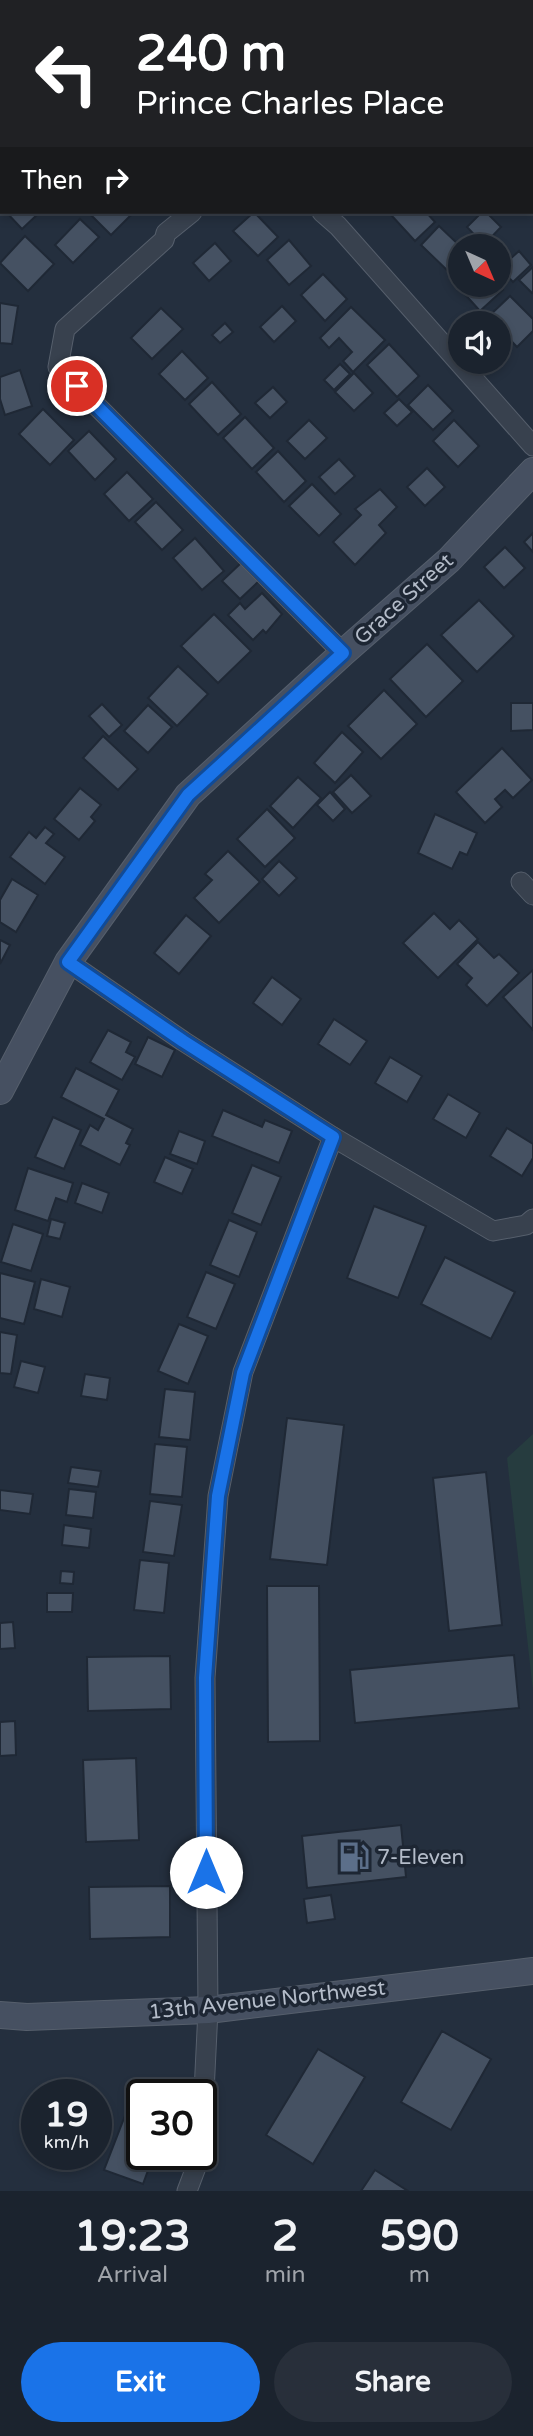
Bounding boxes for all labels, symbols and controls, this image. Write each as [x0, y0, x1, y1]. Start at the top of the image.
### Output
text: 240 m [136, 25, 286, 84]
icon: left [21, 28, 112, 119]
text: Prince Charles Place [136, 85, 444, 123]
icon: right [97, 161, 135, 199]
text: Then [21, 165, 83, 196]
north arrow [448, 234, 511, 298]
map controls [448, 234, 511, 374]
button: sound [448, 311, 511, 374]
pin [47, 356, 107, 416]
icon: arrive [58, 367, 96, 405]
street label: Grace Street [349, 548, 459, 650]
position arrow [169, 1835, 243, 1909]
fuel station icon: 7-Eleven [337, 1840, 371, 1874]
place label: 7-Eleven [377, 1845, 464, 1870]
street label: 13th Avenue Northwest [148, 1975, 386, 2025]
speed limit sign: 30 [126, 2079, 217, 2170]
text: 19 [45, 2094, 88, 2136]
text: km/h [44, 2131, 89, 2153]
text: 19:23 [74, 2211, 191, 2262]
text: 2 [272, 2211, 298, 2262]
text: 590 [380, 2211, 459, 2262]
text: Arrival [97, 2261, 168, 2289]
text: min [265, 2261, 306, 2289]
text: m [409, 2261, 430, 2289]
button: Exit [21, 2342, 260, 2422]
button: Share [274, 2342, 512, 2422]

